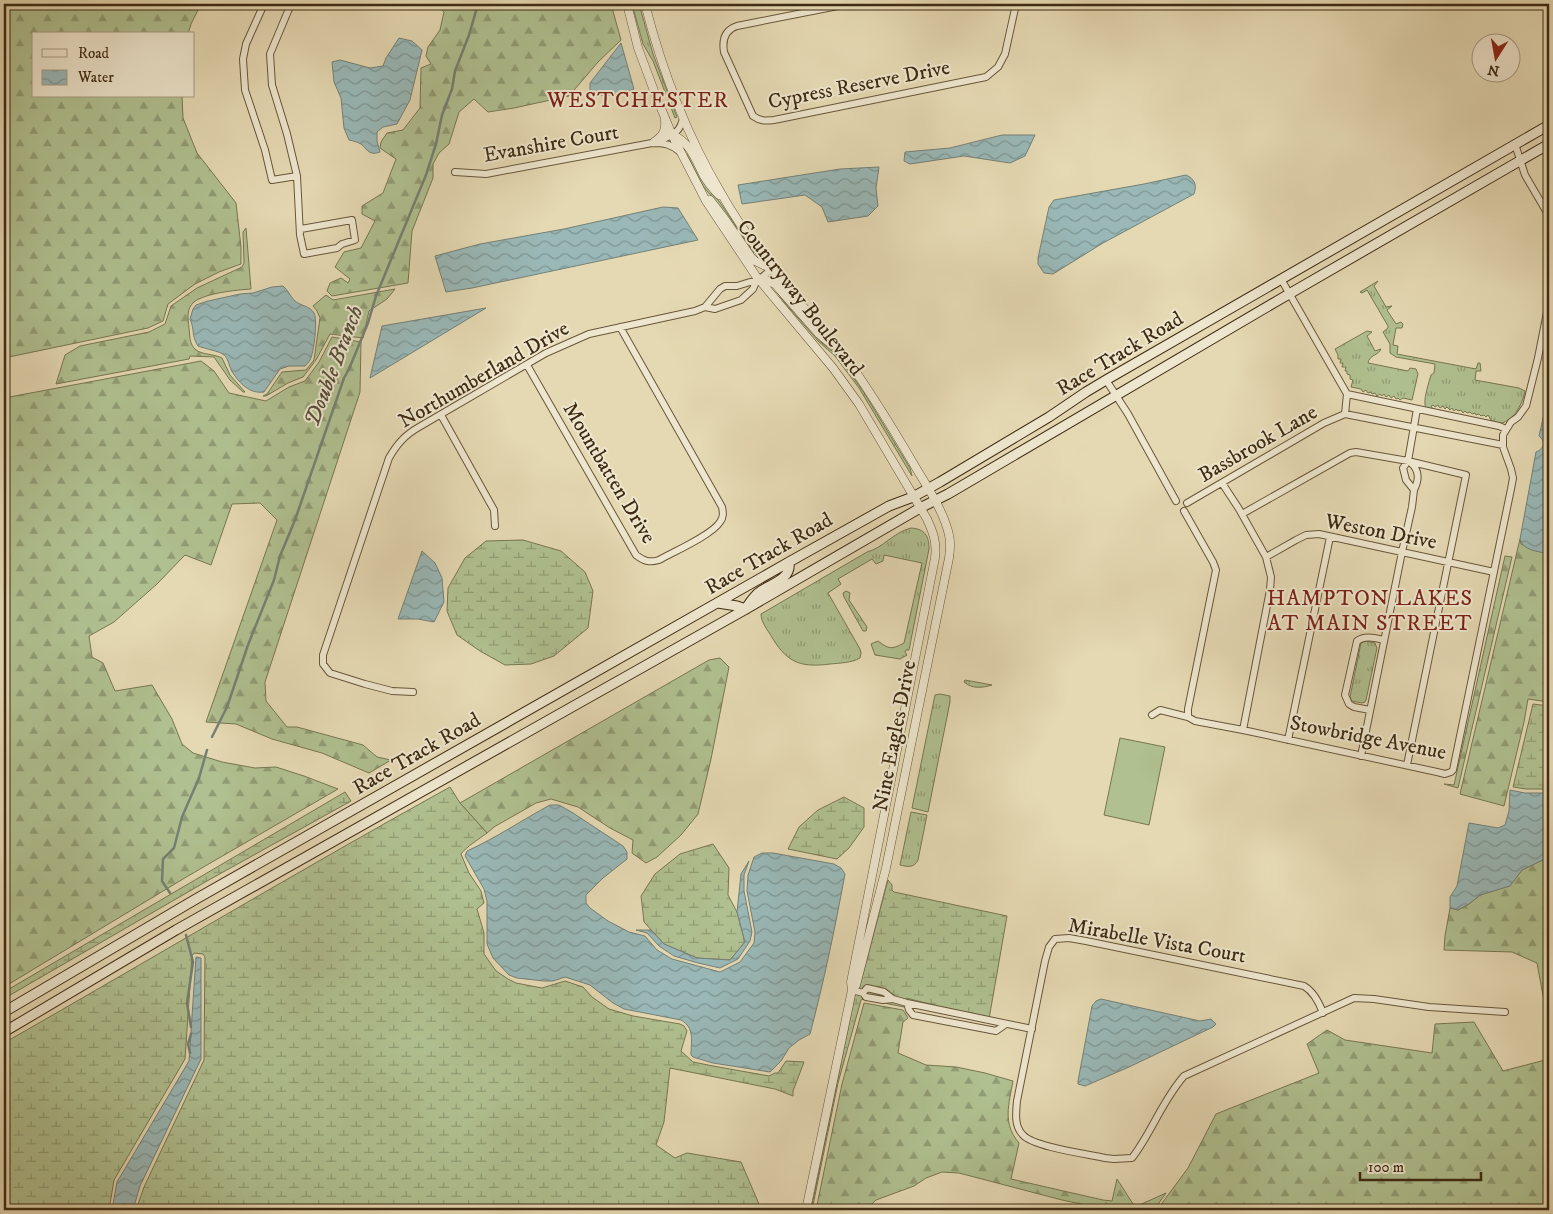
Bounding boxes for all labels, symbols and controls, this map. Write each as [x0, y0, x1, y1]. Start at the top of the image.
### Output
legend [32, 32, 195, 98]
north arrow [1470, 32, 1520, 82]
text: Road [78, 44, 110, 63]
street label: Cypress Reserve Drive [766, 55, 952, 115]
text: N [1486, 60, 1501, 80]
text: Water [77, 68, 114, 87]
district label: WESTCHESTER [546, 87, 729, 114]
street label: Evanshire Court [481, 119, 621, 169]
street label: Countryway Boulevard [731, 215, 869, 382]
water label: Double Branch [299, 302, 369, 430]
street label: Race Track Road [1052, 306, 1188, 402]
street label: Northumberland Drive [394, 316, 574, 434]
street label: Mountbatten Drive [557, 398, 661, 549]
street label: Bassbrook Lane [1194, 399, 1322, 488]
street label: Race Track Road [701, 507, 838, 601]
street label: Weston Drive [1322, 508, 1439, 556]
district label: HAMPTON LAKES AT MAIN STREET [1267, 585, 1473, 637]
street label: Nine Eagles Drive [868, 658, 922, 814]
street label: Race Track Road [349, 707, 486, 801]
street label: Stowbridge Avenue [1288, 710, 1449, 766]
street label: Mirabelle Vista Court [1066, 913, 1248, 969]
scale bar [1360, 1149, 1482, 1181]
text: 100 m [1368, 1158, 1404, 1177]

